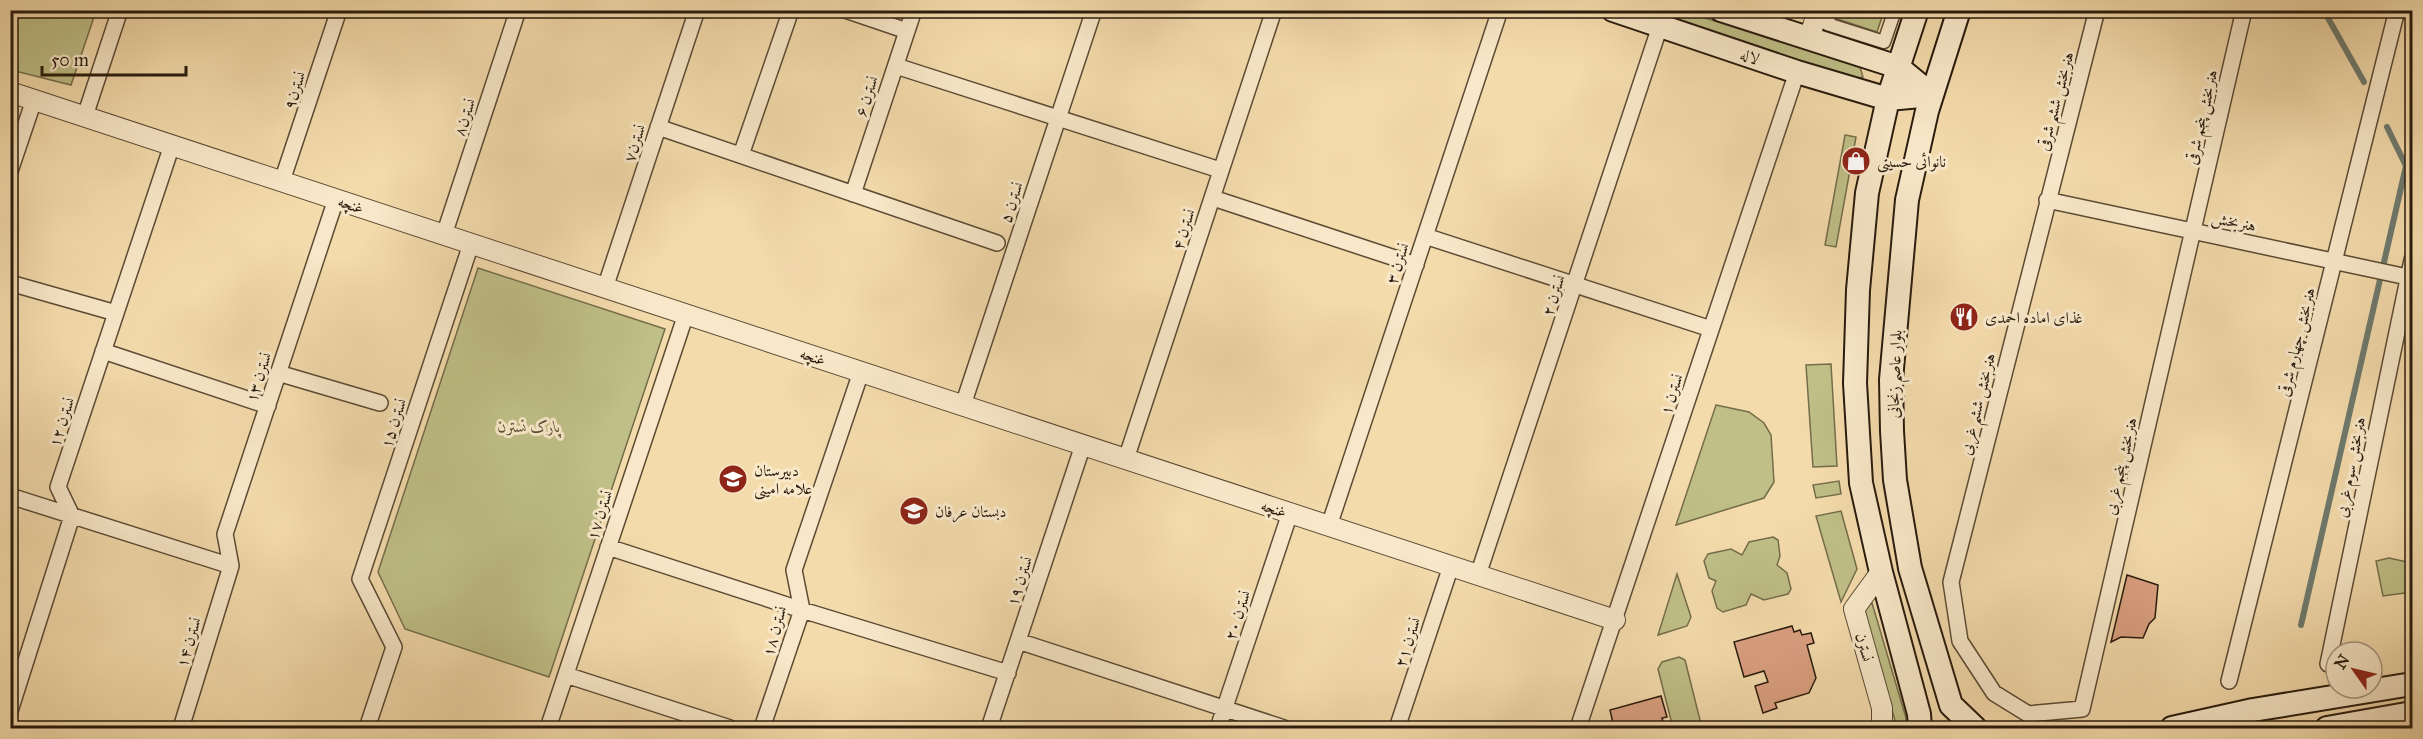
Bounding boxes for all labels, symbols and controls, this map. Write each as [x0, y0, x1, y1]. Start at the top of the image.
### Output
scale bar [42, 39, 186, 77]
street label: لاله [1738, 44, 1762, 69]
text: 50 m [51, 49, 89, 71]
street label: هنربخش ششم شرقی [2033, 50, 2085, 155]
street label: هنربخش پنجم شرقی [2181, 68, 2227, 168]
street label: نسترن۹ [279, 69, 309, 111]
street label: نسترن ۶ [851, 73, 882, 119]
street label: نسترن۸ [449, 96, 479, 138]
street label: نسترن۷ [619, 122, 649, 164]
shop icon: نانوائی حسینی [1840, 145, 1872, 177]
place label: نانوائی حسینی [1877, 152, 1946, 173]
street label: نسترن ۵ [996, 179, 1027, 225]
street label: غنچه [335, 191, 366, 219]
street label: نسترن ۴ [1168, 206, 1199, 252]
street label: هنربخش [2210, 208, 2258, 236]
street label: نسترن ۳ [1382, 240, 1413, 286]
street label: نسترن ۲ [1538, 272, 1569, 318]
street label: هنربخش چهارم شرقی [2274, 286, 2324, 400]
restaurant icon: غذای اماده احمدی [1948, 301, 1980, 333]
place label: غذای اماده احمدی [1985, 308, 2083, 327]
street label: بلوار عاصم زنجانی [1883, 329, 1913, 419]
street label: غنچه [797, 343, 828, 371]
street label: نسترن ۱۳ [241, 350, 275, 405]
street label: هنربخش ششم غربی [1956, 351, 2006, 459]
street label: نسترن ۱ [1656, 371, 1687, 417]
street label: نسترن ۱۲ [44, 395, 78, 450]
street label: نسترن ۱۵ [376, 396, 410, 451]
street label: هنربخش سوم غربی [2331, 415, 2374, 520]
street label: هنربخش پنجم غربی [2100, 416, 2147, 518]
park label: پارک نسترن [498, 417, 562, 438]
place label: دبیرستان علامه امینی [754, 461, 812, 500]
school or university icon: دبیرستان علامه امینی [717, 463, 749, 495]
street label: نسترن ۱۷ [582, 488, 616, 543]
school or university icon: دبستان عرفان [898, 495, 930, 527]
street label: غنچه [1258, 495, 1289, 523]
place label: دبستان عرفان [935, 502, 1006, 523]
street label: نسترن ۱۹ [1002, 554, 1036, 609]
street label: نسترن ۲۰ [1220, 588, 1254, 643]
street label: نسترن ۱۸ [758, 604, 791, 659]
street label: نسترن ۱۴ [172, 615, 205, 670]
street label: نسترن ۲۱ [1390, 615, 1424, 670]
street label: نسترن [1852, 631, 1877, 664]
north arrow [2324, 640, 2384, 700]
text: N [2330, 651, 2354, 673]

